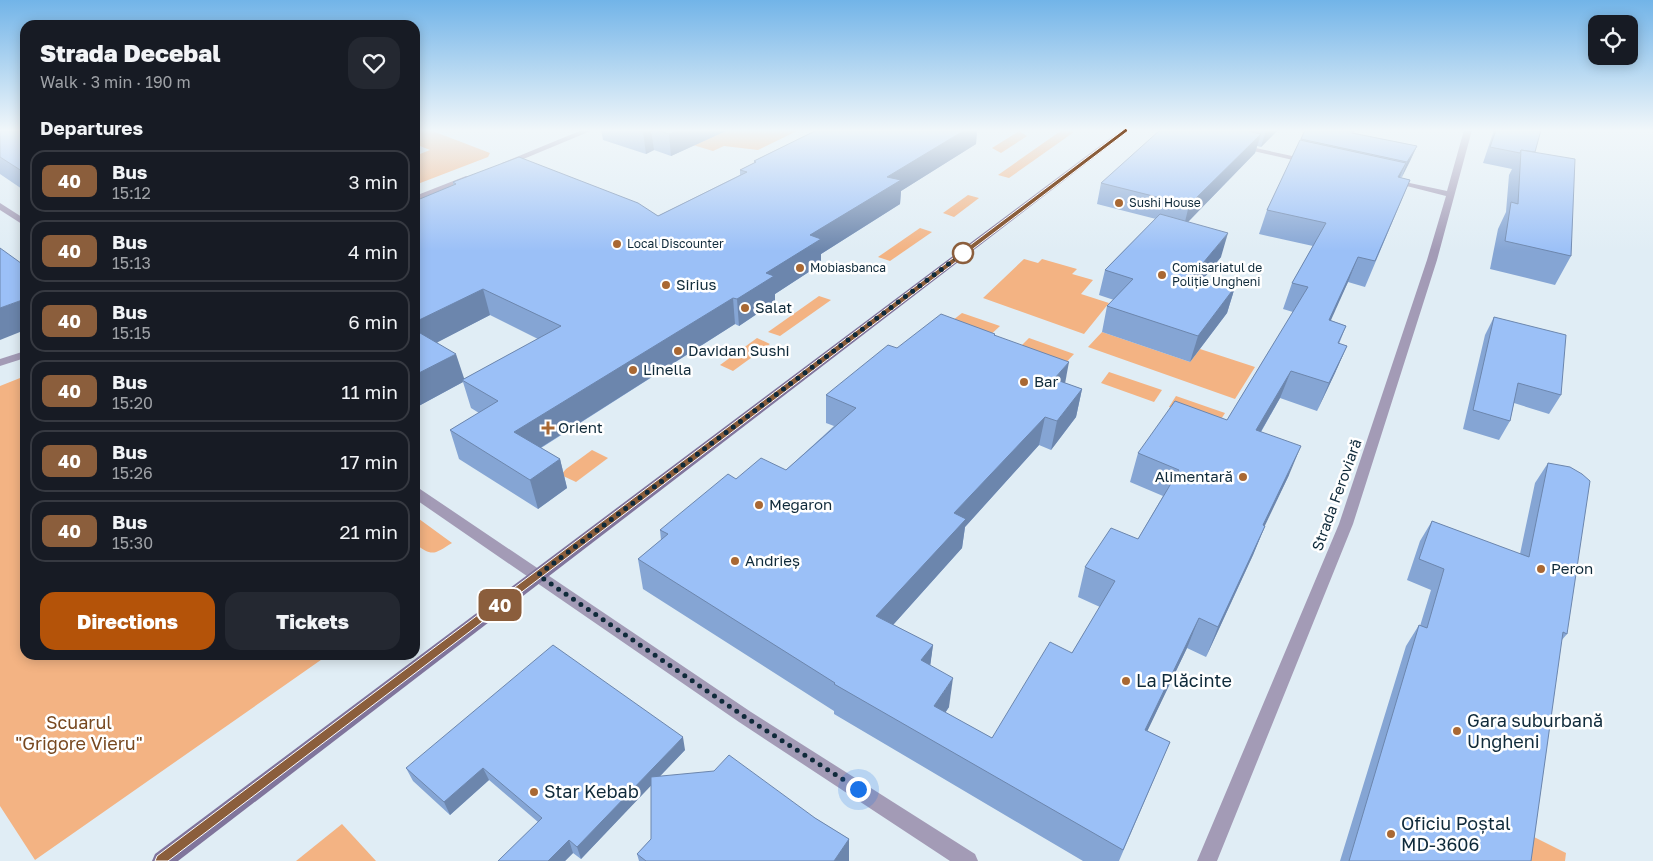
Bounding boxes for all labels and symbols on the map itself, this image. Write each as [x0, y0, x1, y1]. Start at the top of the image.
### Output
place label: Sushi House [1129, 195, 1201, 210]
marker: Sushi House [1113, 197, 1125, 209]
place label: Local Discounter [627, 236, 724, 251]
marker: Local Discounter [611, 238, 623, 250]
unlabelled marker [952, 242, 974, 264]
place label: Mobiasbanca [810, 260, 886, 275]
place label: Comisariatul de Poliție Ungheni [1172, 260, 1262, 289]
marker: Mobiasbanca [794, 262, 806, 274]
marker: Comisariatul de Poliție Ungheni [1156, 269, 1168, 281]
place label: Sirius [676, 275, 717, 293]
marker: Sirius [660, 279, 672, 291]
place label: Salat [755, 298, 792, 316]
marker: Salat [739, 302, 751, 314]
place label: Davidan Sushi [688, 341, 790, 359]
marker: Davidan Sushi [672, 345, 684, 357]
place label: Linella [643, 360, 692, 378]
marker: Linella [627, 364, 639, 376]
place label: Bar [1034, 372, 1059, 390]
marker: Bar [1018, 376, 1030, 388]
place label: Orient [558, 418, 603, 436]
marker: Orient [542, 422, 554, 434]
street label: Strada Feroviară [1307, 436, 1365, 553]
place label: Alimentară [1155, 467, 1233, 485]
marker: Alimentară [1237, 471, 1249, 483]
place label: Megaron [769, 495, 832, 513]
marker: Megaron [753, 499, 765, 511]
place label: Andrieș [745, 551, 800, 569]
marker: Andrieș [729, 555, 741, 567]
place label: Peron [1551, 559, 1593, 577]
marker: Peron [1535, 563, 1547, 575]
line badge: 40 [478, 589, 522, 621]
place label: La Plăcinte [1136, 669, 1232, 691]
marker: La Plăcinte [1120, 675, 1132, 687]
place label: Gara suburbană Ungheni [1467, 709, 1603, 752]
park label: Scuarul "Grigore Vieru" [15, 711, 143, 754]
marker: Gara suburbană Ungheni [1451, 725, 1463, 737]
your location [846, 777, 871, 802]
place label: Star Kebab [544, 780, 639, 802]
marker: Star Kebab [528, 786, 540, 798]
place label: Oficiu Poștal MD-3606 [1401, 812, 1511, 855]
marker: Oficiu Poștal MD-3606 [1385, 828, 1397, 840]

